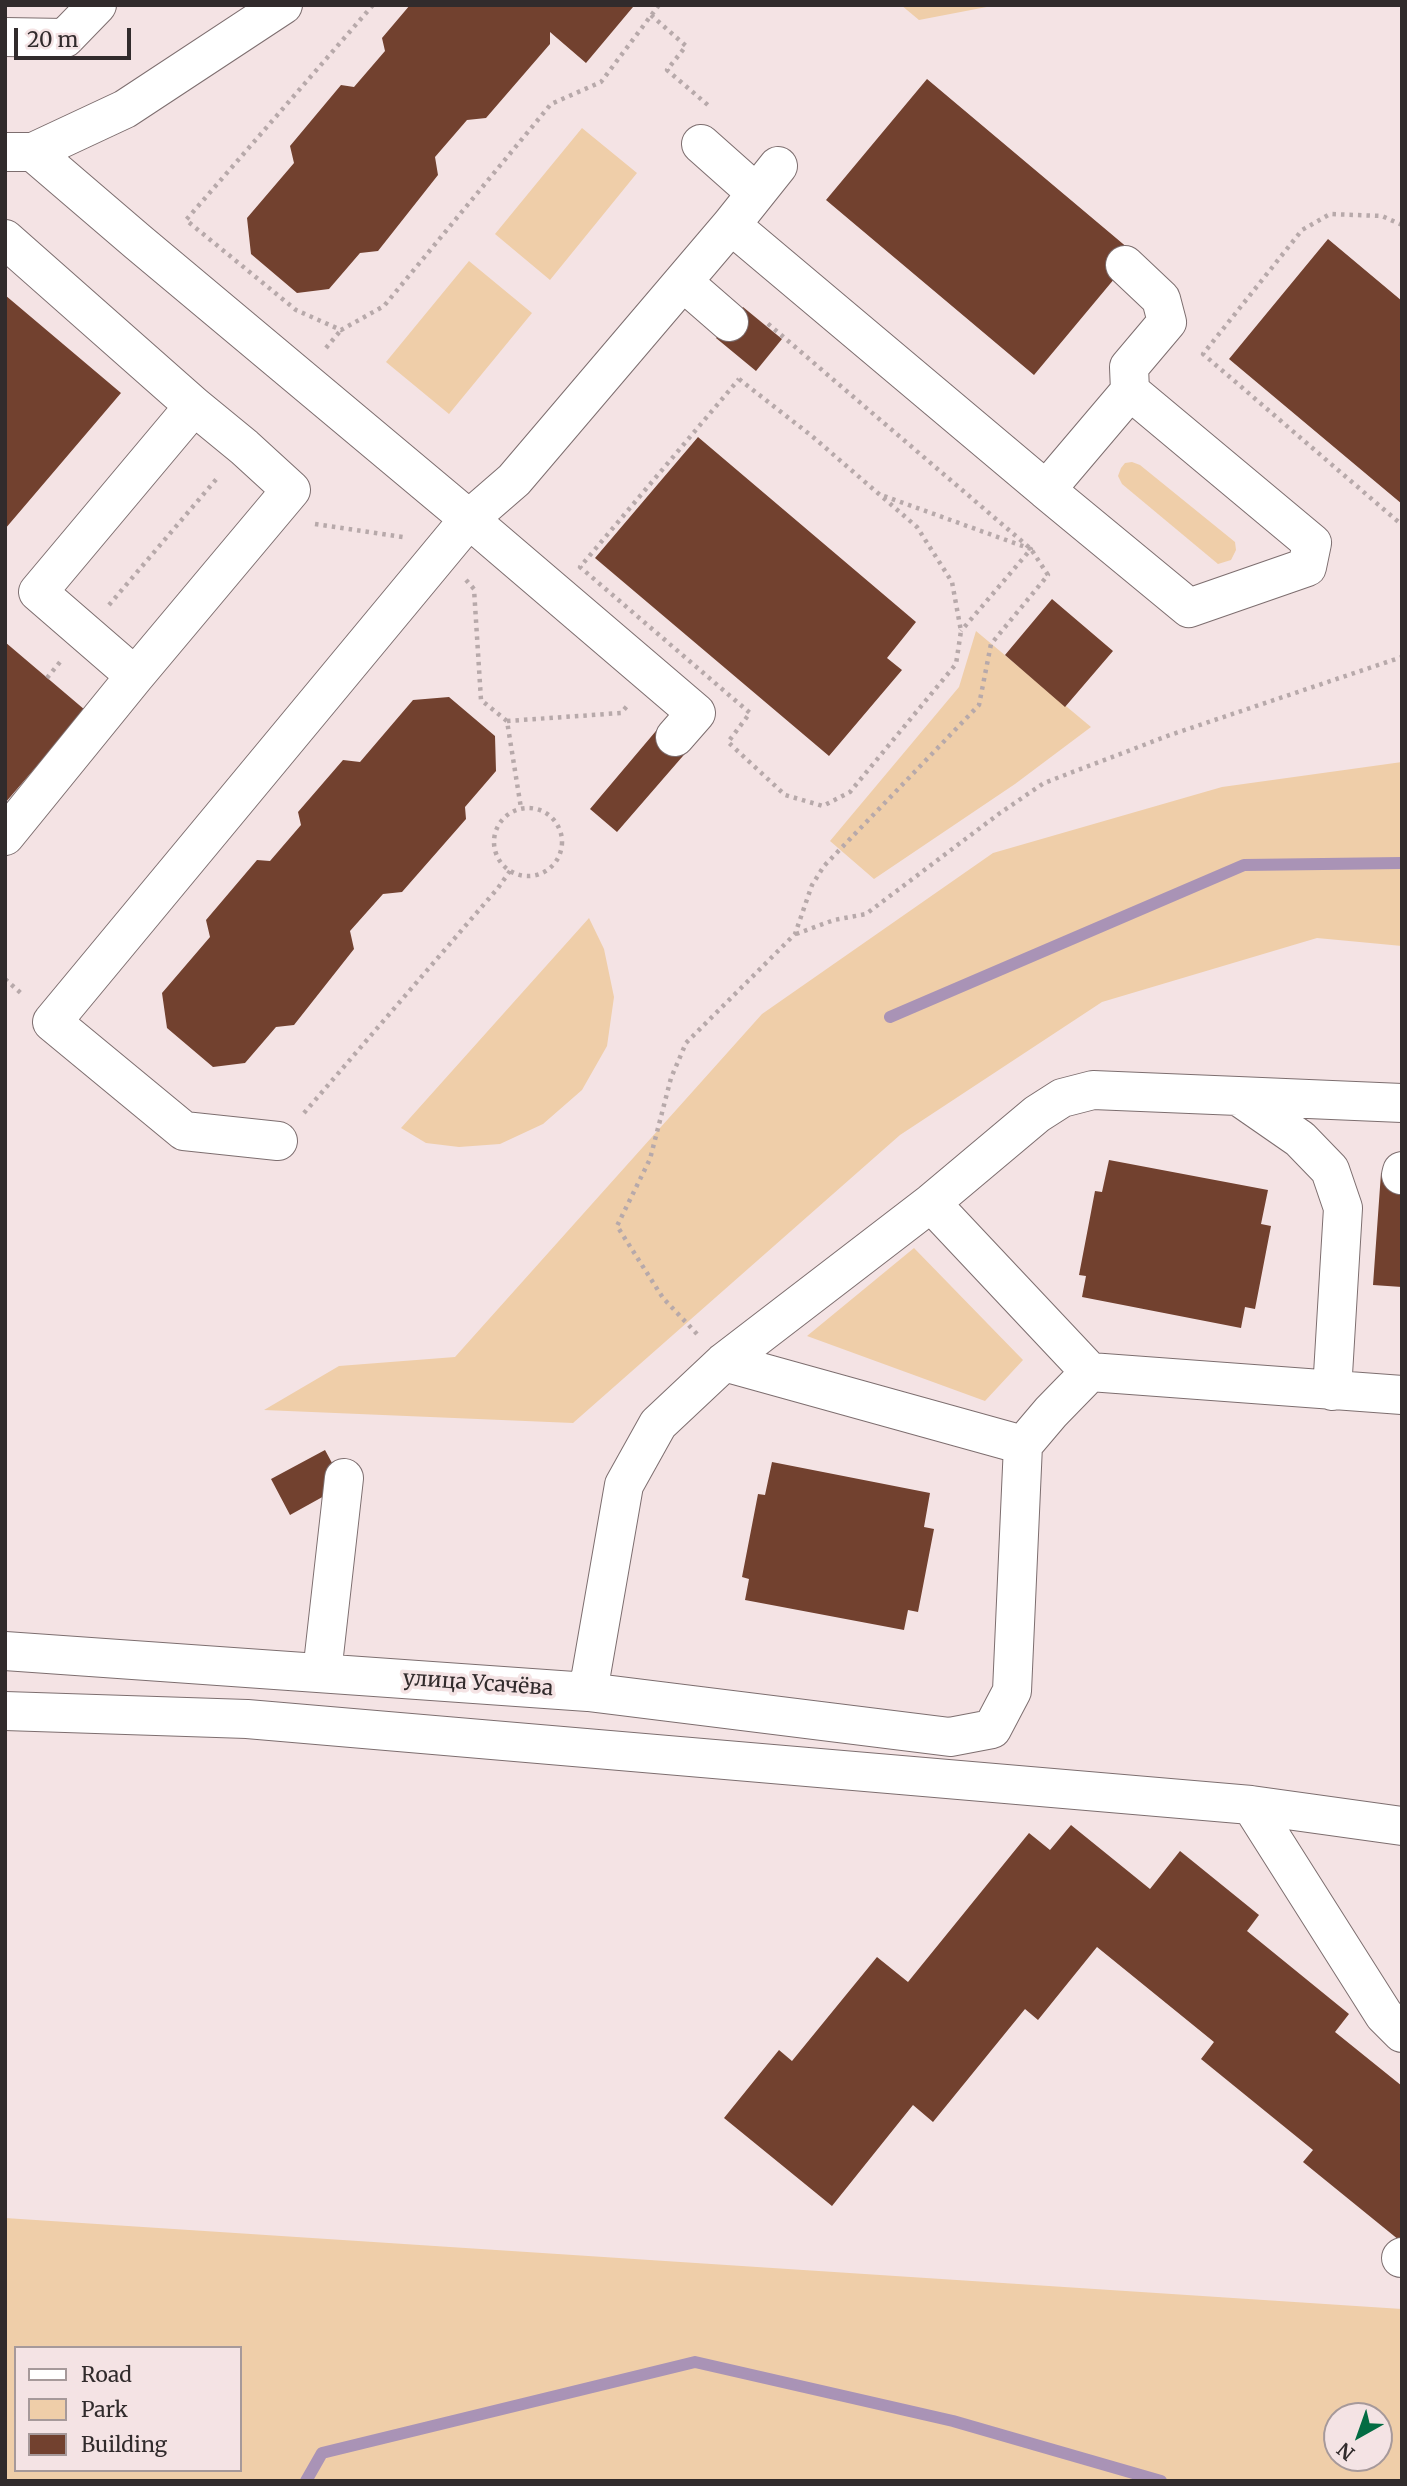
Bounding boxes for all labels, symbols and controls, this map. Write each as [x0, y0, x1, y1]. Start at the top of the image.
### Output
scale bar [18, 14, 135, 58]
text: 20 m [27, 26, 78, 53]
street label: улица Усачёва [402, 1666, 554, 1702]
legend [14, 2346, 242, 2472]
text: Road [81, 2361, 132, 2388]
text: Park [81, 2396, 128, 2423]
north arrow [1323, 2402, 1393, 2472]
text: Building [81, 2431, 167, 2458]
text: N [1332, 2438, 1359, 2466]

